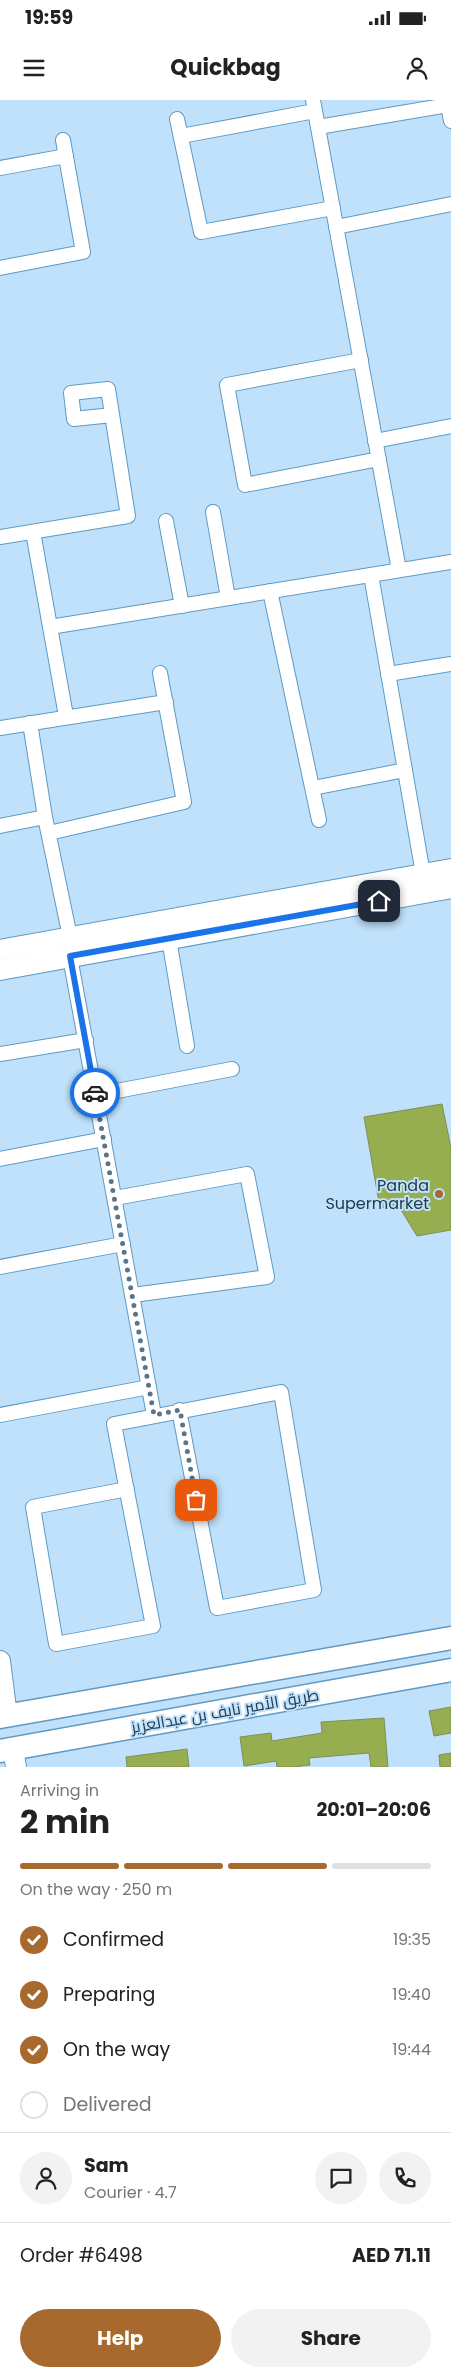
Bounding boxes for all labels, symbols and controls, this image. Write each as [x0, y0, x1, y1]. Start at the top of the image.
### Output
text: 19:59 [25, 4, 73, 31]
text: Quickbag [170, 52, 281, 83]
icon: menu [20, 54, 48, 82]
icon: person [403, 54, 431, 82]
pin [358, 880, 400, 922]
icon: home [365, 887, 393, 915]
courier [70, 1068, 120, 1118]
icon: car [81, 1079, 109, 1107]
place label: Panda Supermarket [325, 1174, 429, 1215]
marker: Panda Supermarket [433, 1188, 445, 1200]
pin [175, 1479, 217, 1521]
icon: bag [182, 1486, 210, 1514]
street label: طريق الأمير نايف بن عبدالعزيز [128, 1683, 321, 1739]
text: Arriving in [20, 1779, 99, 1802]
text: 20:01–20:06 [317, 1796, 431, 1823]
text: 2 min [20, 1799, 110, 1844]
text: On the way · 250 m [20, 1878, 172, 1901]
icon: check [20, 1926, 48, 1954]
text: Confirmed [63, 1926, 164, 1953]
text: 19:35 [393, 1928, 431, 1951]
icon: check [20, 1981, 48, 2009]
text: Preparing [63, 1981, 155, 2008]
text: 19:40 [392, 1983, 431, 2006]
icon: check [20, 2036, 48, 2064]
text: On the way [63, 2036, 170, 2063]
text: 19:44 [392, 2038, 431, 2061]
text: Delivered [63, 2091, 152, 2118]
button: person [20, 2152, 72, 2204]
text: Sam [84, 2152, 129, 2179]
button: chat [315, 2152, 367, 2204]
button: phone [379, 2152, 431, 2204]
text: Courier · 4.7 [84, 2181, 177, 2204]
text: Order #6498 [20, 2242, 143, 2269]
text: AED 71.11 [352, 2242, 431, 2269]
button: Help [20, 2309, 221, 2367]
button: Share [231, 2309, 431, 2367]

